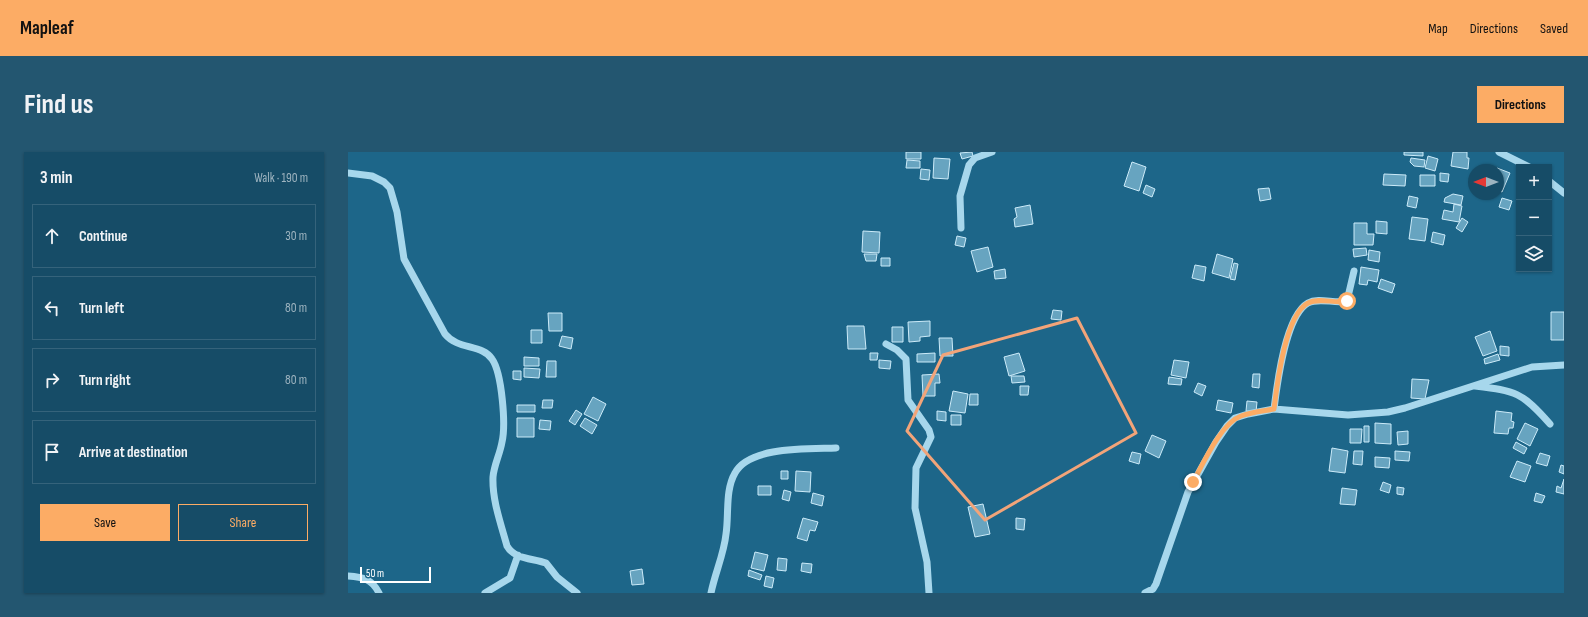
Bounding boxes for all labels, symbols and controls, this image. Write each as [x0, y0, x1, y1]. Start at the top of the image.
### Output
text: Mapleaf [20, 17, 74, 40]
text: Map [1428, 20, 1448, 37]
text: Directions [1470, 20, 1518, 37]
text: Saved [1540, 20, 1568, 37]
button: Directions [1477, 86, 1564, 123]
text: Find us [24, 88, 93, 121]
north arrow [1468, 164, 1504, 200]
map controls [1516, 164, 1552, 272]
button: + [1516, 164, 1552, 200]
text: 3 min [40, 168, 73, 188]
text: Walk · 190 m [254, 170, 308, 186]
button: − [1516, 200, 1552, 236]
icon: ahead [41, 225, 63, 247]
text: Continue [79, 227, 128, 246]
text: 30 m [285, 228, 307, 244]
button: layers [1516, 236, 1552, 272]
route start [1338, 292, 1356, 310]
icon: left [41, 297, 63, 319]
text: Turn left [79, 299, 124, 318]
text: 80 m [285, 300, 307, 316]
icon: right [41, 369, 63, 391]
text: Turn right [79, 371, 131, 390]
text: 80 m [285, 372, 307, 388]
icon: arrive [41, 441, 63, 463]
text: Arrive at destination [79, 443, 188, 462]
route end [1184, 473, 1202, 491]
button: Save [40, 504, 170, 541]
button: Share [178, 504, 308, 541]
scale bar [360, 565, 431, 584]
text: 50 m [366, 567, 384, 580]

